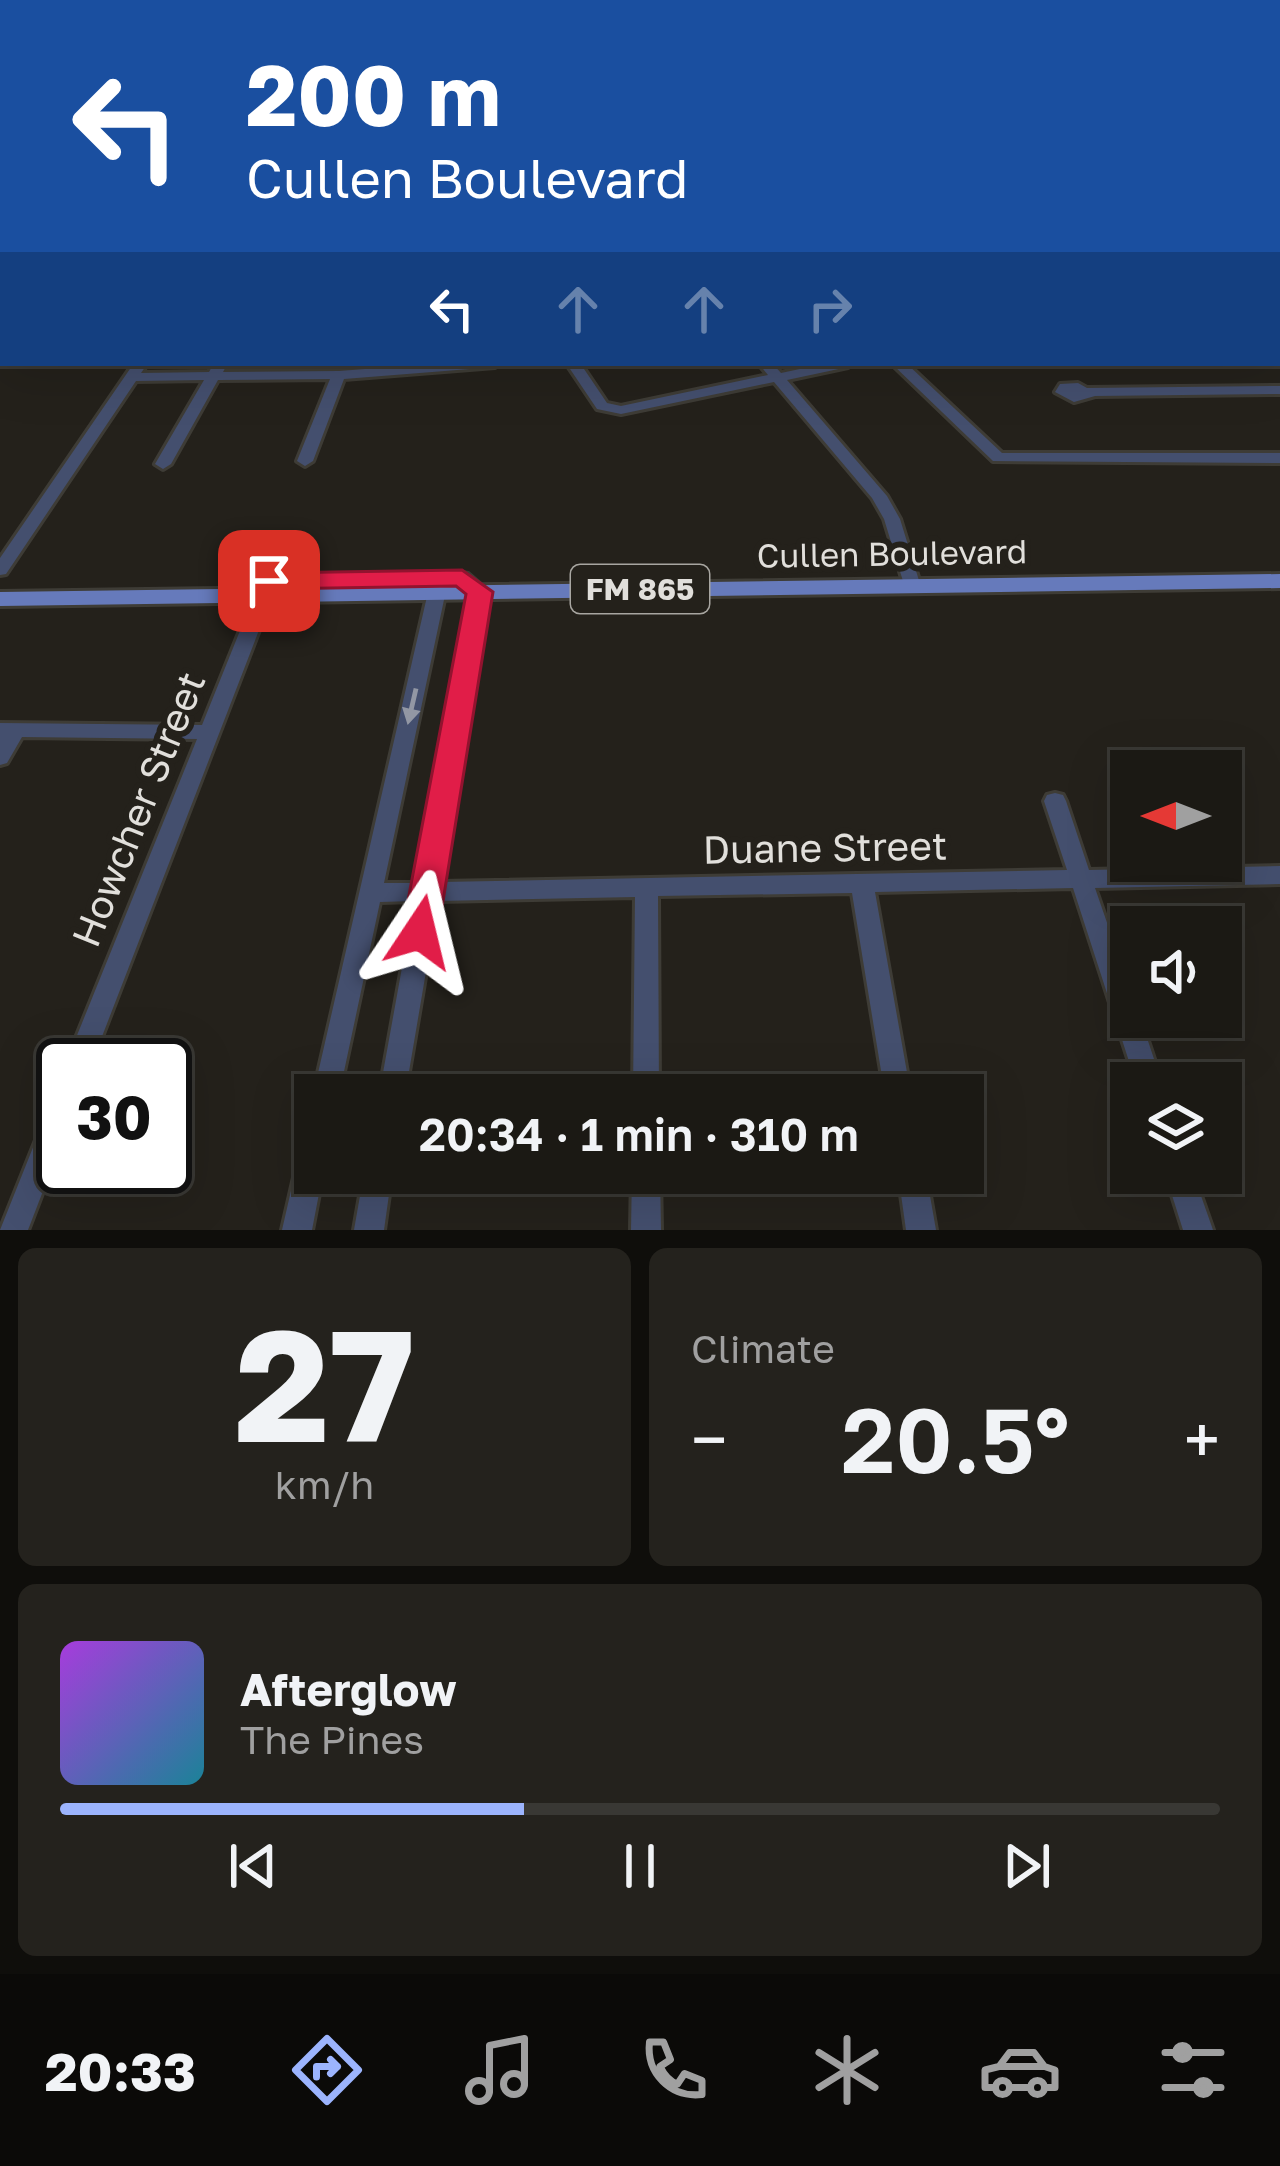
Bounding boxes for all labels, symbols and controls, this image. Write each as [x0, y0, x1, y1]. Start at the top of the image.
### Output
text: 200 m [246, 44, 501, 144]
icon: left [48, 48, 204, 204]
text: Cullen Boulevard [246, 145, 689, 210]
icon: left [419, 276, 485, 342]
icon: ahead [545, 276, 611, 342]
icon: ahead [671, 276, 737, 342]
icon: right [797, 276, 863, 342]
pin [218, 530, 320, 632]
street label: Cullen Boulevard [756, 531, 1028, 575]
icon: arrive [236, 548, 302, 614]
road number: FM 865 [571, 565, 709, 613]
street label: Howcher Street [61, 665, 215, 953]
one-way arrow [402, 687, 421, 724]
north arrow [1110, 750, 1242, 882]
map controls [1110, 750, 1242, 1194]
street label: Duane Street [702, 821, 948, 873]
position arrow [357, 869, 483, 995]
button: sound [1110, 906, 1242, 1038]
speed limit sign: 30 [36, 1038, 192, 1194]
button: layers [1110, 1062, 1242, 1194]
text: 20:34 · 1 min · 310 m [419, 1107, 859, 1161]
text: 27 [234, 1289, 415, 1476]
text: Climate [691, 1325, 835, 1372]
text: 20.5° [841, 1385, 1070, 1493]
text: − [691, 1399, 727, 1479]
text: + [1184, 1399, 1220, 1479]
text: km/h [275, 1461, 374, 1508]
text: Afterglow [240, 1662, 457, 1716]
text: The Pines [240, 1716, 424, 1763]
icon: previous [220, 1833, 286, 1899]
icon: pause [607, 1833, 673, 1899]
icon: next [994, 1833, 1060, 1899]
icon: directions [285, 2028, 369, 2112]
icon: music [458, 2028, 542, 2112]
icon: phone [632, 2028, 716, 2112]
icon: climate [805, 2028, 889, 2112]
icon: car [978, 2028, 1062, 2112]
icon: filters [1151, 2028, 1235, 2112]
text: 20:33 [45, 2038, 196, 2103]

